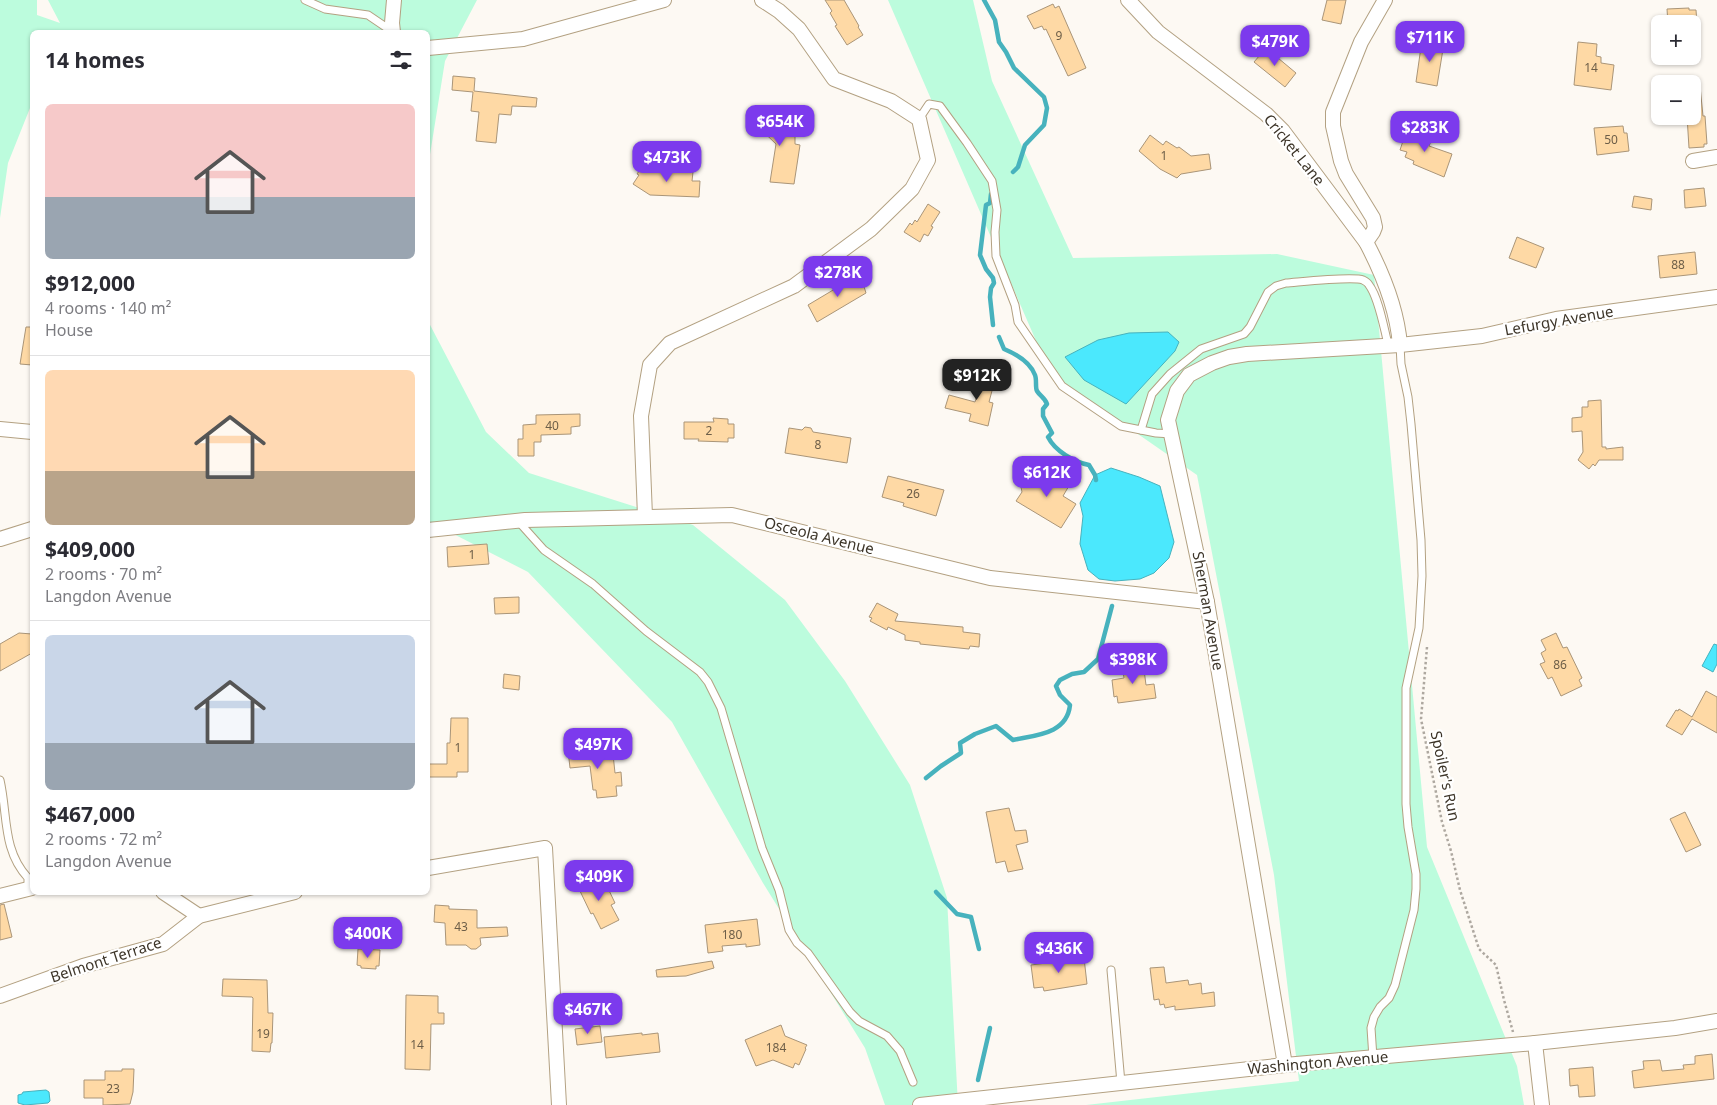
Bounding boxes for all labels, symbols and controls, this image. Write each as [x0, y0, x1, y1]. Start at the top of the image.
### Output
map controls [1651, 15, 1701, 125]
button: + [1651, 15, 1701, 65]
pin: $711K [1395, 20, 1465, 63]
pin: $479K [1240, 24, 1310, 67]
text: $711K [1406, 26, 1454, 48]
house number: 9 [1056, 27, 1063, 44]
text: $479K [1251, 30, 1299, 52]
text: 14 homes [45, 46, 145, 74]
icon: filters [387, 46, 415, 74]
house number: 14 [1584, 59, 1598, 76]
button: − [1651, 75, 1701, 125]
pin: $654K [745, 104, 815, 147]
street label: Cricket Lane [1260, 109, 1330, 189]
text: $654K [756, 110, 804, 132]
pin: $283K [1390, 110, 1460, 153]
text: $283K [1401, 116, 1449, 138]
house number: 50 [1604, 131, 1618, 148]
icon: home [185, 137, 275, 227]
pin: $473K [632, 140, 702, 183]
text: $473K [643, 146, 691, 168]
house number: 1 [1161, 147, 1167, 164]
pin: $278K [803, 256, 873, 298]
house number: 88 [1671, 256, 1685, 273]
text: $278K [814, 261, 862, 283]
text: $912,000 [45, 269, 135, 297]
text: 4 rooms · 140 m² [45, 297, 171, 319]
street label: Lefurgy Avenue [1503, 301, 1615, 339]
text: House [45, 319, 93, 341]
pin: $912K [942, 358, 1012, 401]
text: $912K [953, 364, 1001, 386]
icon: home [185, 402, 275, 492]
house number: 40 [545, 417, 559, 434]
house number: 2 [706, 422, 713, 439]
house number: 8 [815, 436, 822, 453]
pin: $612K [1012, 456, 1082, 498]
text: $612K [1023, 461, 1071, 483]
house number: 26 [906, 485, 920, 502]
street label: Osceola Avenue [762, 512, 876, 558]
text: $409,000 [45, 535, 135, 563]
house number: 1 [469, 546, 475, 563]
street label: Sherman Avenue [1189, 550, 1229, 672]
text: 2 rooms · 70 m² [45, 563, 162, 585]
text: Langdon Avenue [45, 585, 172, 607]
pin: $398K [1098, 642, 1168, 685]
text: $398K [1109, 648, 1157, 670]
house number: 86 [1553, 656, 1567, 673]
icon: home [185, 667, 275, 757]
pin: $497K [563, 728, 633, 770]
street label: Spoiler's Run [1427, 729, 1465, 823]
text: $497K [574, 733, 622, 755]
house number: 1 [455, 739, 461, 756]
text: $467,000 [45, 800, 135, 828]
text: 2 rooms · 72 m² [45, 828, 162, 850]
text: Langdon Avenue [45, 850, 172, 872]
pin: $409K [564, 860, 634, 902]
text: $409K [575, 865, 623, 887]
pin: $400K [333, 916, 403, 959]
house number: 43 [454, 918, 468, 935]
text: $400K [344, 922, 392, 944]
house number: 180 [722, 926, 742, 943]
street label: Belmont Terrace [48, 932, 164, 986]
pin: $436K [1024, 932, 1094, 974]
text: $436K [1035, 937, 1083, 959]
pin: $467K [553, 992, 623, 1035]
text: $467K [564, 998, 612, 1020]
house number: 19 [256, 1025, 270, 1042]
house number: 14 [410, 1036, 424, 1053]
house number: 184 [766, 1039, 786, 1056]
street label: Washington Avenue [1247, 1046, 1389, 1078]
house number: 23 [106, 1080, 120, 1097]

